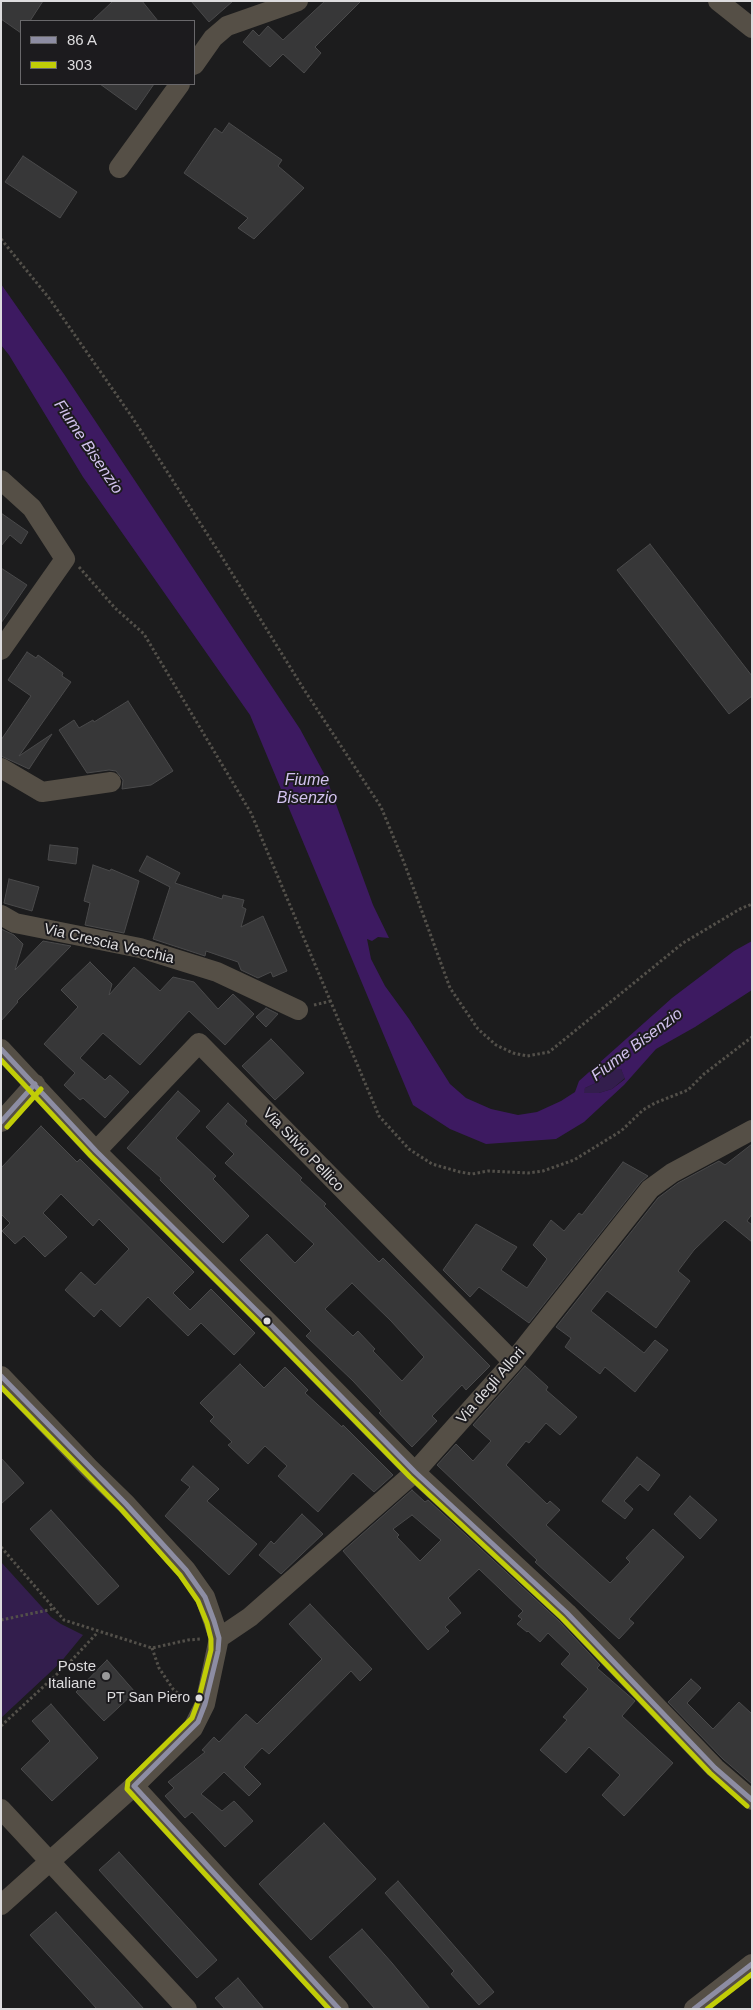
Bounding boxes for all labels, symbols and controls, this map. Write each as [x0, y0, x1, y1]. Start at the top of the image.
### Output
legend [20, 20, 195, 85]
text: 86 A [67, 31, 97, 48]
text: 303 [67, 56, 92, 73]
water label: Fiume Bisenzio [49, 396, 127, 498]
water label: Fiume Bisenzio [277, 771, 337, 809]
street label: Via Crescia Vecchia [42, 920, 176, 968]
water label: Fiume Bisenzio [588, 1004, 686, 1086]
street label: Via Silvio Pellico [258, 1104, 348, 1196]
unlabelled marker [262, 1316, 272, 1326]
street label: Via degli Allori [453, 1344, 529, 1428]
place label: Poste Italiane [48, 1658, 96, 1693]
marker: Poste Italiane [100, 1670, 112, 1682]
place label: PT San Piero [107, 1690, 190, 1706]
marker: PT San Piero [194, 1693, 204, 1703]

